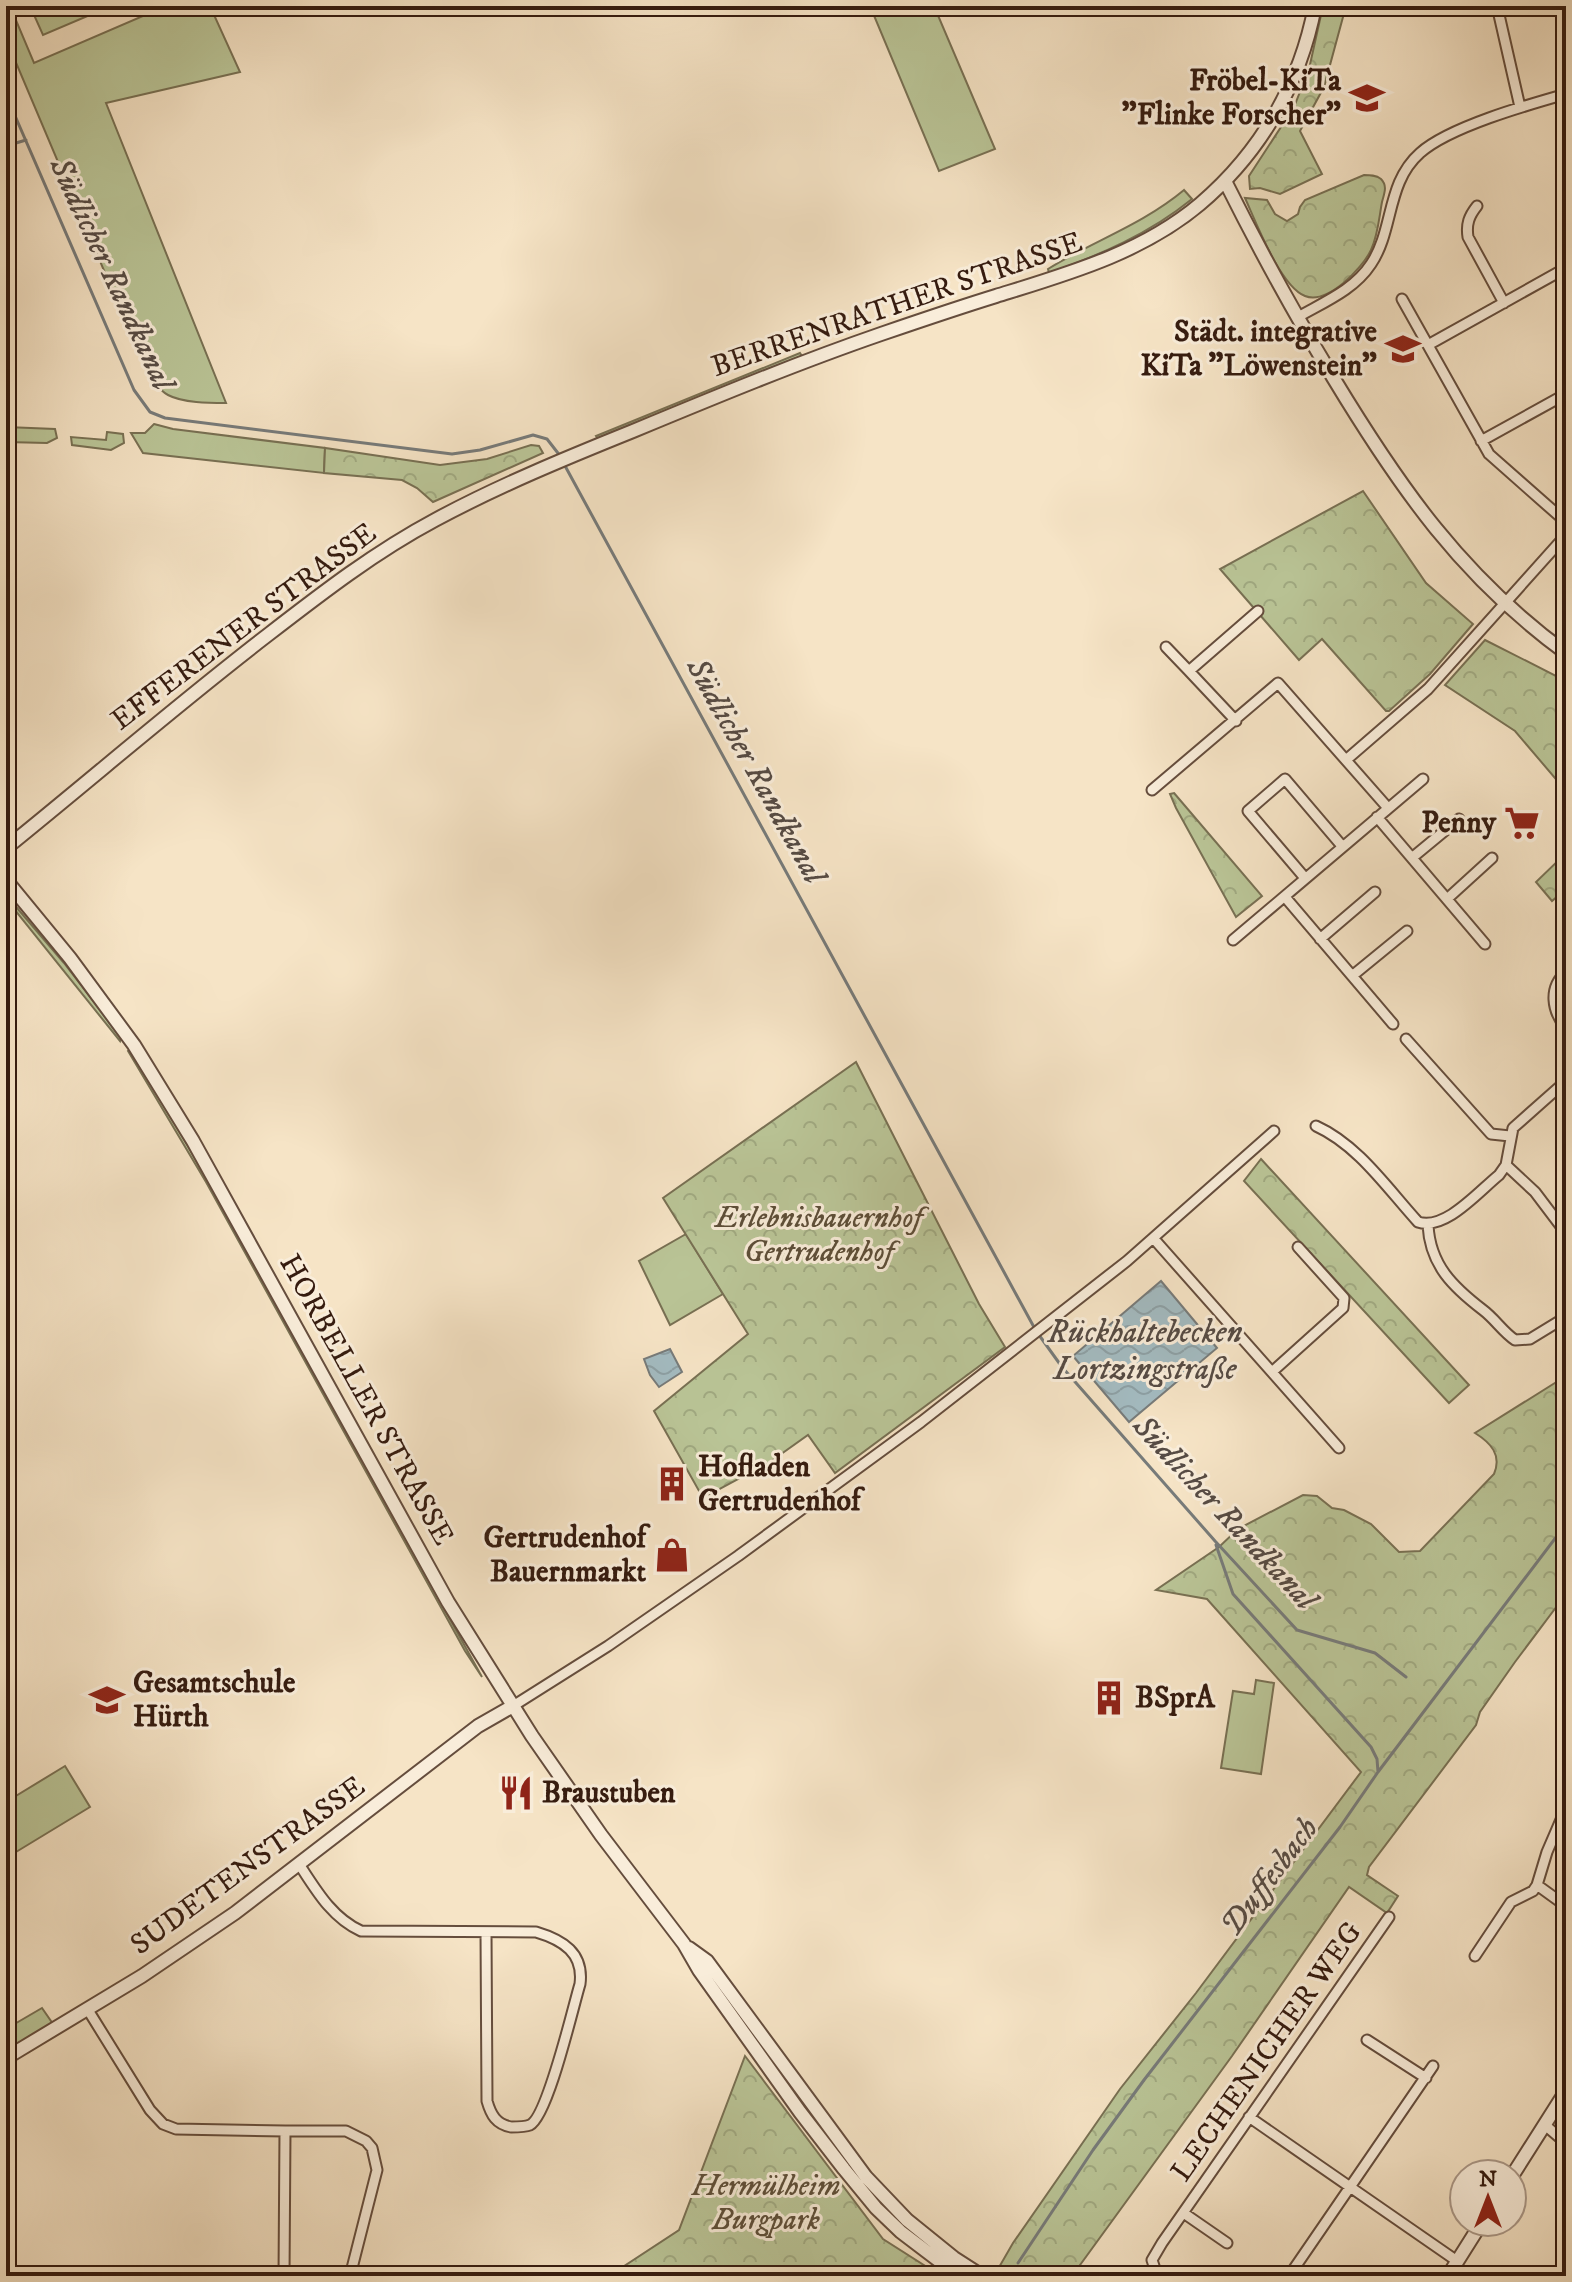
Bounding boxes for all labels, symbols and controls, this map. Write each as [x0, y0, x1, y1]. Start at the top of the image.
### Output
place label: Fröbel-KiTa "Flinke Forscher" [1122, 63, 1342, 134]
school or university icon: Fröbel-KiTa "Flinke Forscher" [1348, 79, 1386, 117]
water label: Südlicher Randkanal [39, 150, 184, 400]
street label: BERRENRATHER STRASSE [707, 224, 1087, 386]
place label: Städt. integrative KiTa "Löwenstein" [1141, 314, 1378, 385]
school or university icon: Städt. integrative KiTa "Löwenstein" [1384, 330, 1422, 368]
street label: EFFERENER STRASSE [104, 515, 384, 739]
water label: Südlicher Randkanal [676, 650, 835, 894]
supermarket icon: Penny [1503, 804, 1541, 842]
place label: Penny [1421, 805, 1497, 842]
park label: Erlebnisbauernhof Gertrudenhof [713, 1200, 930, 1271]
street label: HORBELLER STRASSE [271, 1248, 461, 1552]
water label: Rückhaltebecken Lortzingstraße [1047, 1313, 1242, 1390]
water label: Südlicher Randkanal [1123, 1406, 1327, 1621]
place label: Hofladen Gertrudenhof [698, 1449, 866, 1520]
building icon: Hofladen Gertrudenhof [653, 1465, 691, 1503]
place label: Gertrudenhof Bauernmarkt [483, 1520, 651, 1591]
shop icon: Gertrudenhof Bauernmarkt [653, 1536, 691, 1574]
place label: Gesamtschule Hürth [133, 1665, 296, 1736]
building icon: BSprA [1090, 1679, 1128, 1717]
place label: BSprA [1135, 1680, 1216, 1717]
school or university icon: Gesamtschule Hürth [88, 1681, 126, 1719]
street label: SUDETENSTRASSE [124, 1769, 372, 1963]
restaurant icon: Braustuben [497, 1774, 535, 1812]
place label: Braustuben [542, 1775, 676, 1812]
water label: Duffesbach [1212, 1810, 1328, 1944]
street label: LECHENICHER WEG [1163, 1915, 1371, 2189]
north arrow [1448, 2158, 1528, 2238]
text: N [1479, 2166, 1497, 2193]
park label: Hermülheim Burgpark [691, 2168, 840, 2239]

